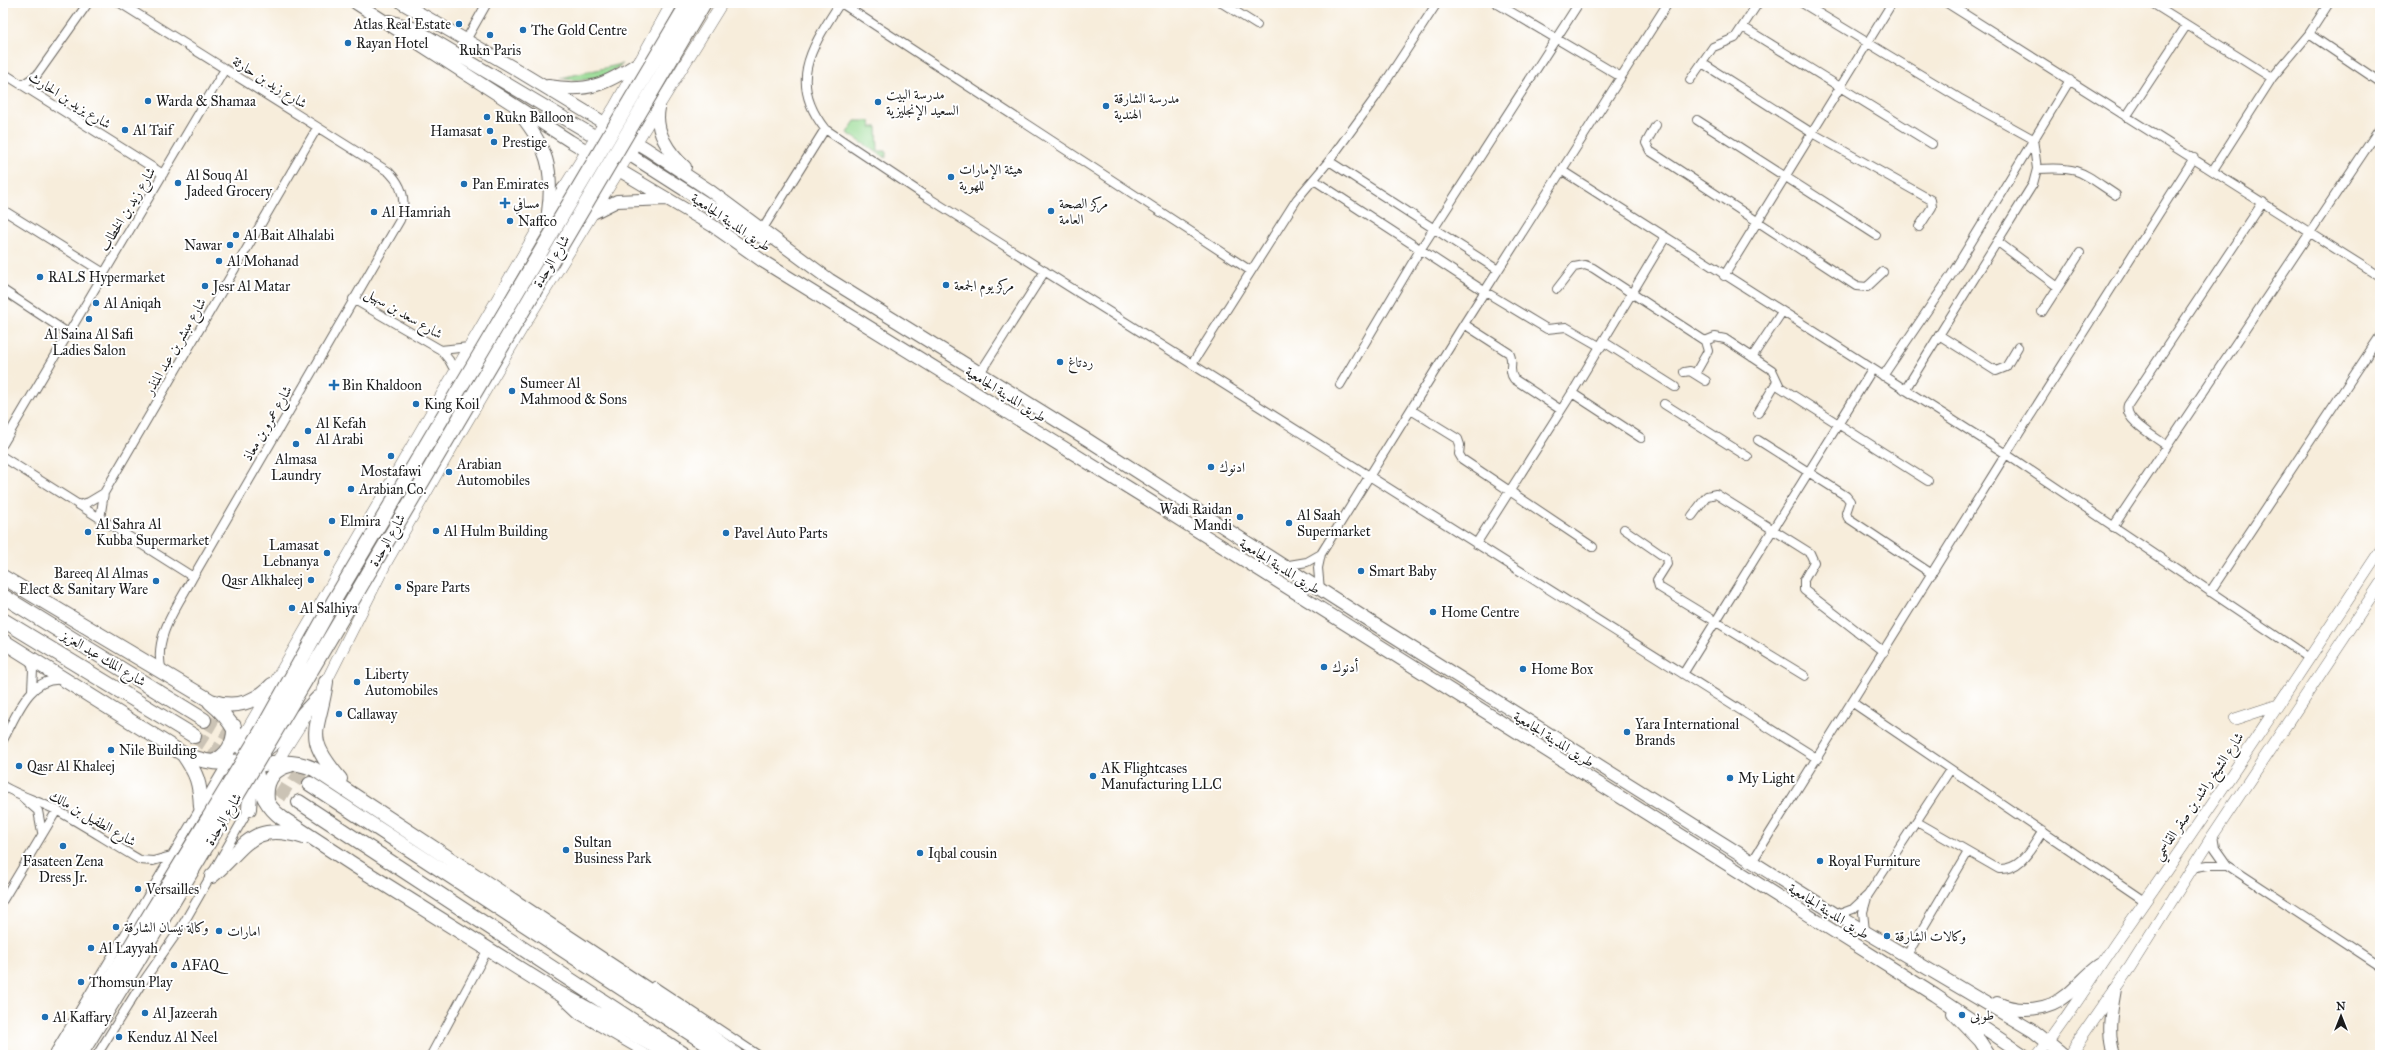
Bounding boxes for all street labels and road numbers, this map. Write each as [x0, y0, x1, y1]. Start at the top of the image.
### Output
street label: شارع زيد بن حارثة [228, 53, 310, 115]
street label: شارع يزيد بن الحارث [24, 68, 114, 135]
street label: شارع زيد بن الخطاب [96, 164, 162, 256]
street label: طريق المدينة الجامعية [688, 190, 774, 255]
street label: شارع الوحدة [529, 232, 576, 292]
street label: شارع سعد بن سهيل [360, 284, 446, 345]
street label: شارع مبشر بن عبد المنذر [140, 295, 213, 401]
street label: طريق المدينة الجامعية [962, 363, 1049, 426]
street label: شارع عمرو بن معاذ [239, 383, 298, 465]
street label: شارع الوحدة [366, 511, 412, 571]
street label: طريق المدينة الجامعية [1236, 535, 1323, 598]
street label: شارع الملك عبد العزيز [55, 626, 149, 693]
street label: طريق المدينة الجامعية [1510, 708, 1597, 771]
street label: شارع الشيخ راشد بن صقر القاسمي [2149, 729, 2251, 866]
street label: شارع الطفيل بن مالك [45, 787, 139, 853]
street label: شارع الوحدة [201, 790, 248, 850]
street label: طريق المدينة الجامعية [1785, 880, 1872, 943]

